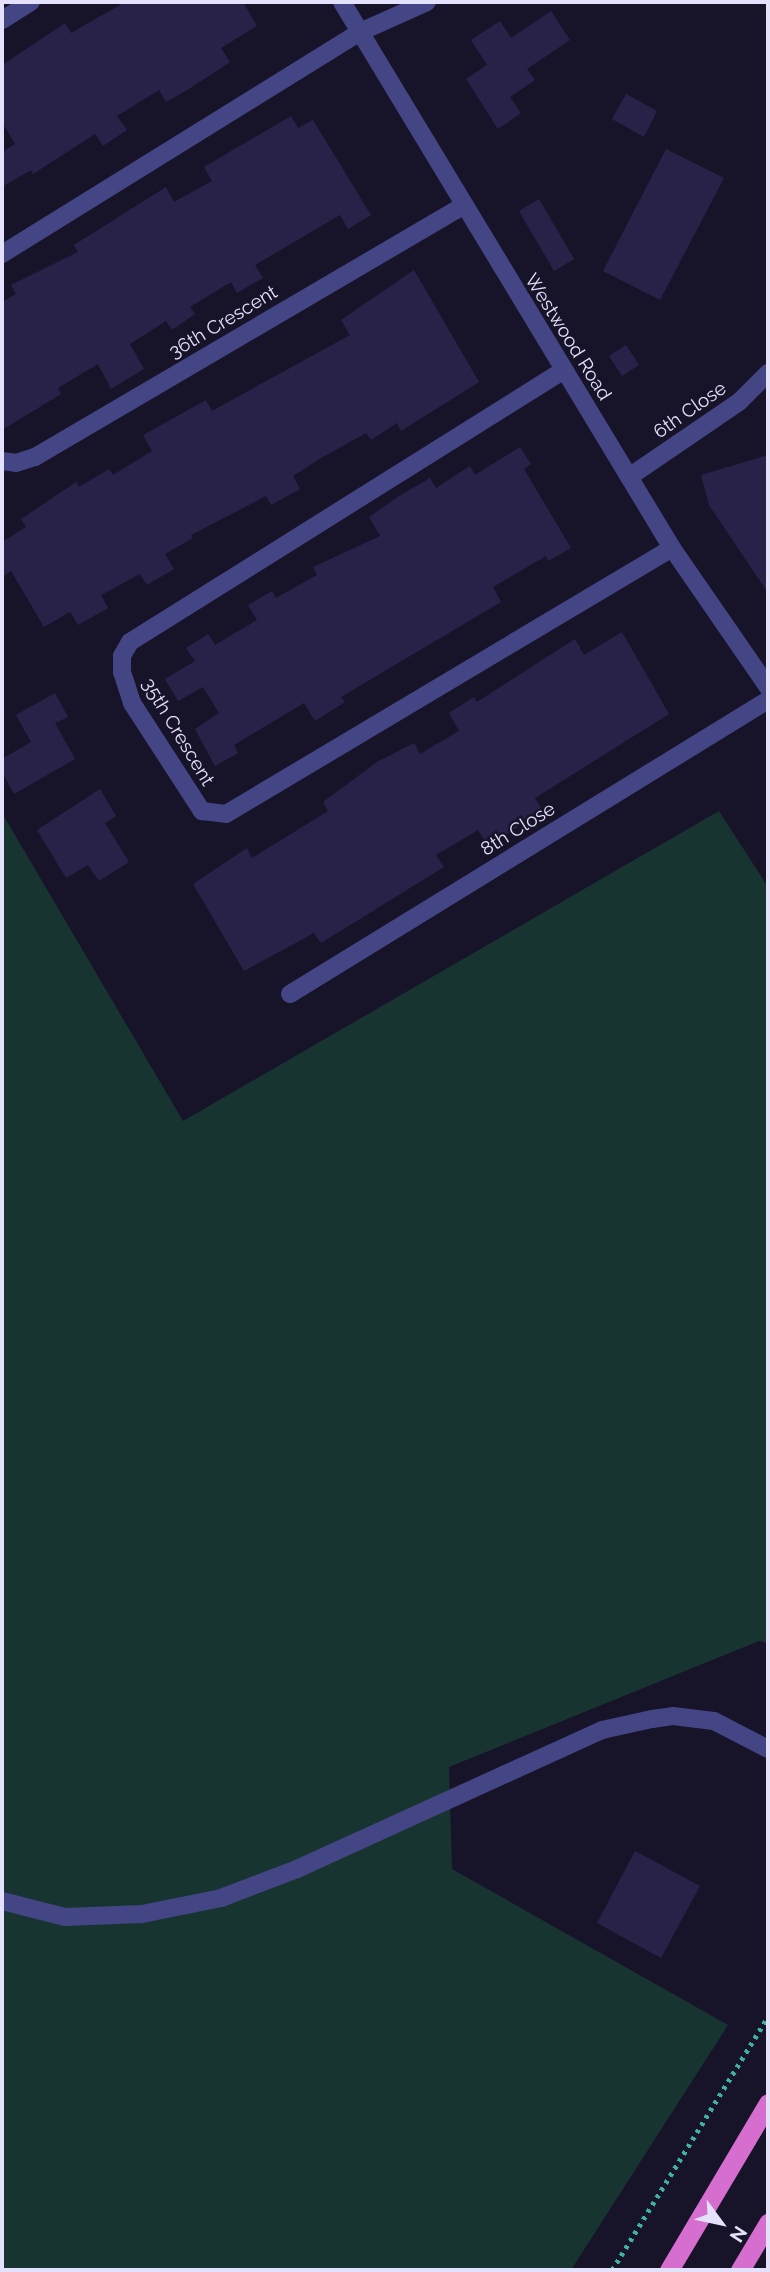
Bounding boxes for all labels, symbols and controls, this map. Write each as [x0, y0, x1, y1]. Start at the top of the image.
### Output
street label: Westwood Road [520, 269, 616, 405]
street label: 36th Crescent [165, 281, 281, 363]
street label: 6th Close [649, 377, 731, 443]
street label: 35th Crescent [137, 674, 219, 790]
street label: 8th Close [477, 797, 559, 861]
north arrow [686, 2188, 756, 2258]
text: N [725, 2222, 752, 2247]

